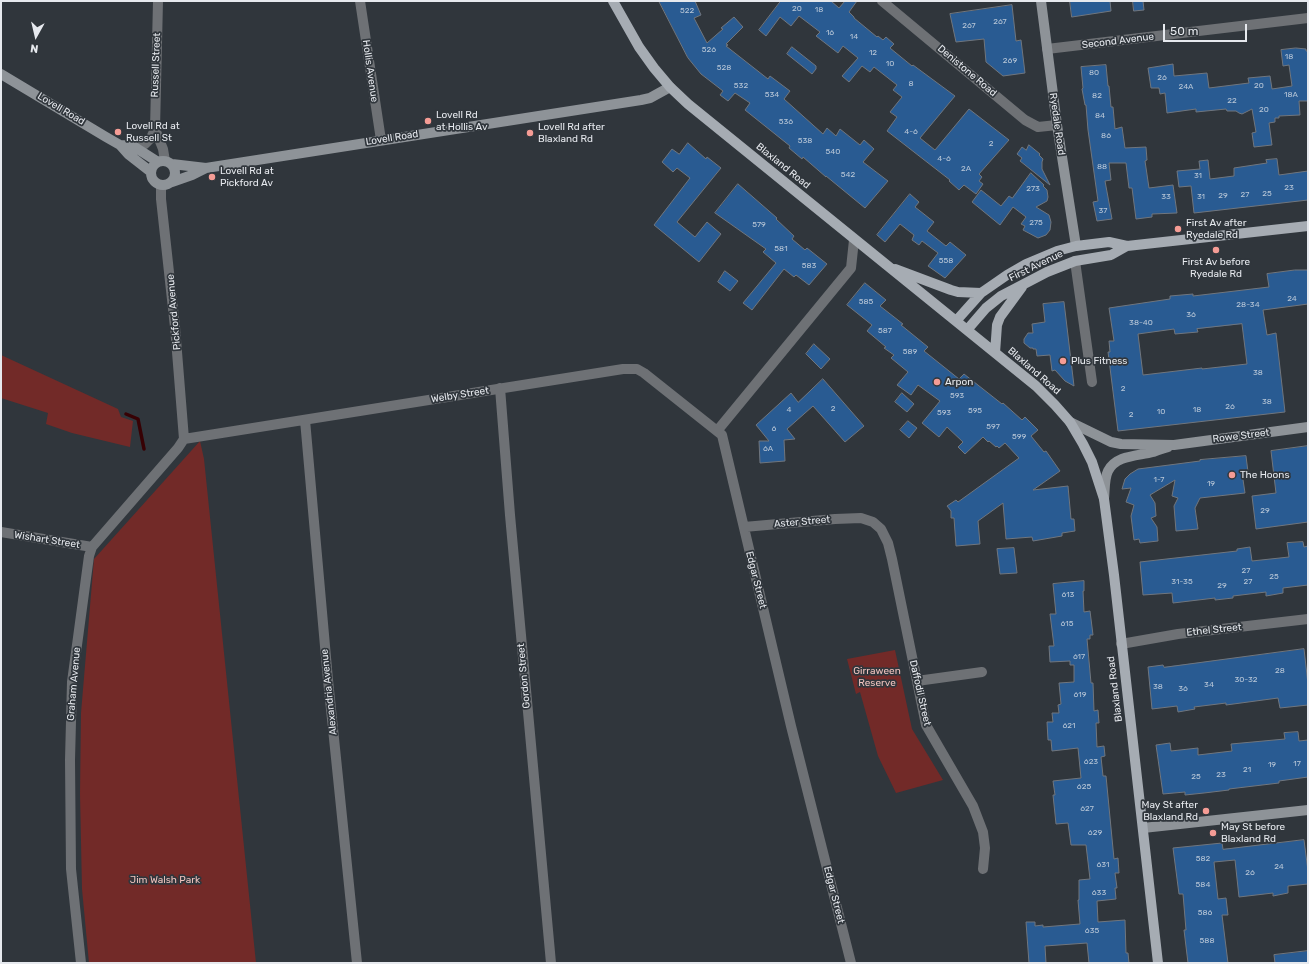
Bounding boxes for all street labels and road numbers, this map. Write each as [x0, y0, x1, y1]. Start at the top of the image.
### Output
street label: Second Avenue [1081, 31, 1155, 51]
street label: Russell Street [149, 33, 163, 97]
street label: Hollis Avenue [360, 39, 380, 103]
street label: Denistone Road [935, 43, 999, 99]
street label: Lovell Road [35, 90, 87, 128]
street label: Ryedale Road [1047, 92, 1067, 156]
street label: Lovell Road [365, 128, 419, 148]
street label: Blaxland Road [754, 141, 812, 191]
street label: First Avenue [1007, 248, 1065, 284]
street label: Pickford Avenue [165, 274, 183, 350]
street label: Blaxland Road [1005, 345, 1063, 397]
street label: Welby Street [430, 385, 490, 405]
street label: Rowe Street [1212, 427, 1270, 445]
street label: Aster Street [773, 514, 831, 530]
street label: Wishart Street [13, 529, 81, 551]
street label: Edgar Street [743, 550, 769, 610]
street label: Ethel Street [1186, 621, 1242, 639]
street label: Gordon Street [515, 643, 533, 709]
street label: Graham Avenue [65, 647, 83, 721]
street label: Alexandria Avenue [319, 648, 339, 736]
street label: Blaxland Road [1105, 655, 1125, 723]
street label: Daffodil Street [907, 659, 933, 727]
street label: Edgar Street [821, 865, 847, 925]

